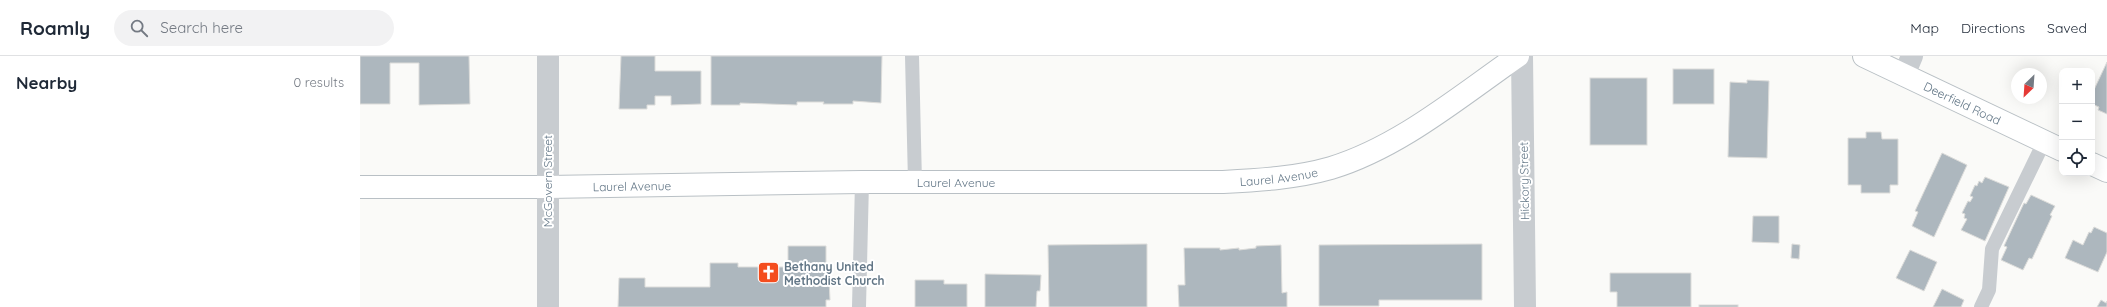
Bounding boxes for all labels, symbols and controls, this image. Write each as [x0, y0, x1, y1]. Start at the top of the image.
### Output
search box [114, 10, 394, 46]
text: Roamly [20, 16, 90, 40]
icon: search [128, 17, 150, 39]
text: Search here [160, 18, 243, 37]
text: Map [1910, 19, 1939, 37]
text: Directions [1961, 19, 2025, 37]
text: Saved [2047, 19, 2087, 37]
north arrow [2011, 68, 2047, 104]
map controls [2059, 68, 2095, 176]
button: + [2059, 68, 2095, 104]
text: Nearby [16, 72, 77, 93]
text: 0 results [293, 74, 344, 90]
street label: Deerfield Road [1921, 78, 2003, 127]
button: − [2059, 104, 2095, 140]
street label: McGovern Street [540, 135, 555, 227]
button: locate [2059, 140, 2095, 176]
street label: Hickory Street [1516, 142, 1532, 220]
street label: Laurel Avenue [1239, 164, 1319, 189]
street label: Laurel Avenue [917, 175, 995, 190]
street label: Laurel Avenue [593, 178, 672, 194]
place label: Bethany United Methodist Church [784, 259, 885, 288]
church icon: Bethany United Methodist Church [755, 260, 781, 286]

